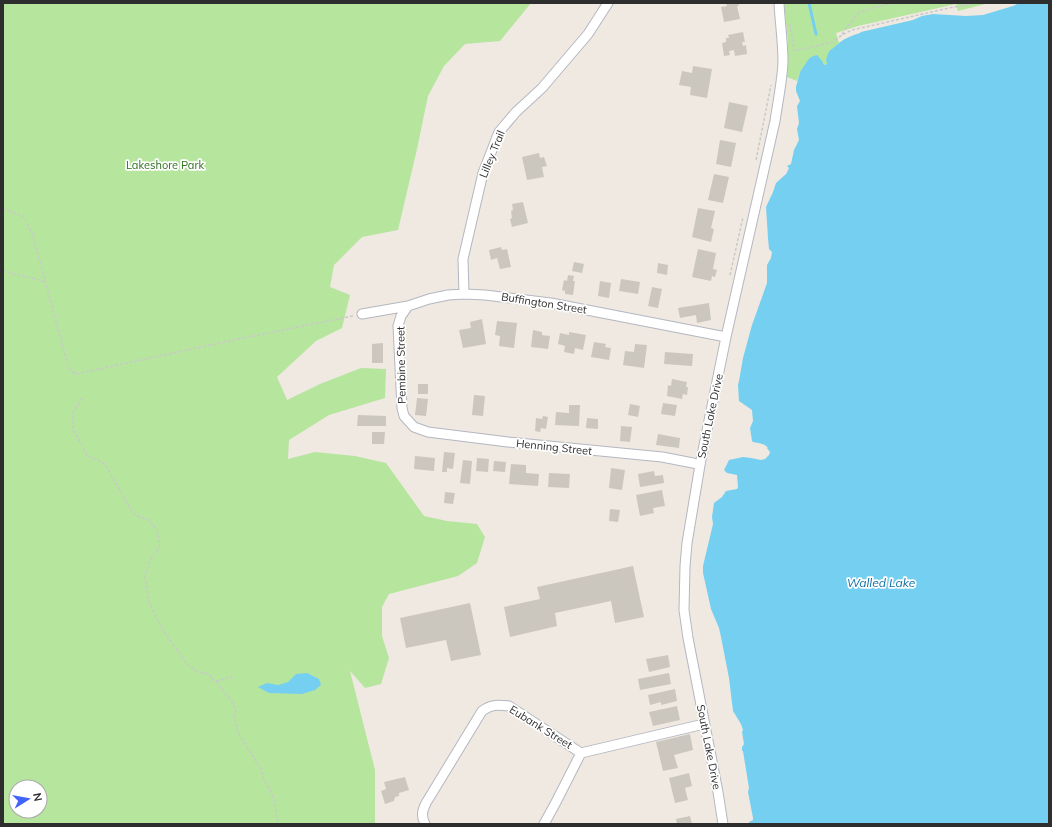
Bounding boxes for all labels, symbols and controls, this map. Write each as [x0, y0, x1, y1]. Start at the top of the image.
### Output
street label: Lilley Trail [476, 128, 508, 180]
park label: Lakeshore Park [126, 158, 204, 172]
street label: Buffington Street [500, 289, 588, 317]
street label: Pembine Street [393, 326, 409, 404]
street label: South Lake Drive [694, 372, 726, 460]
street label: Henning Street [515, 436, 593, 458]
water label: Walled Lake [847, 575, 916, 590]
street label: Eubank Street [507, 702, 575, 752]
street label: South Lake Drive [694, 703, 724, 791]
north arrow [8, 779, 48, 819]
text: N [30, 792, 45, 803]

